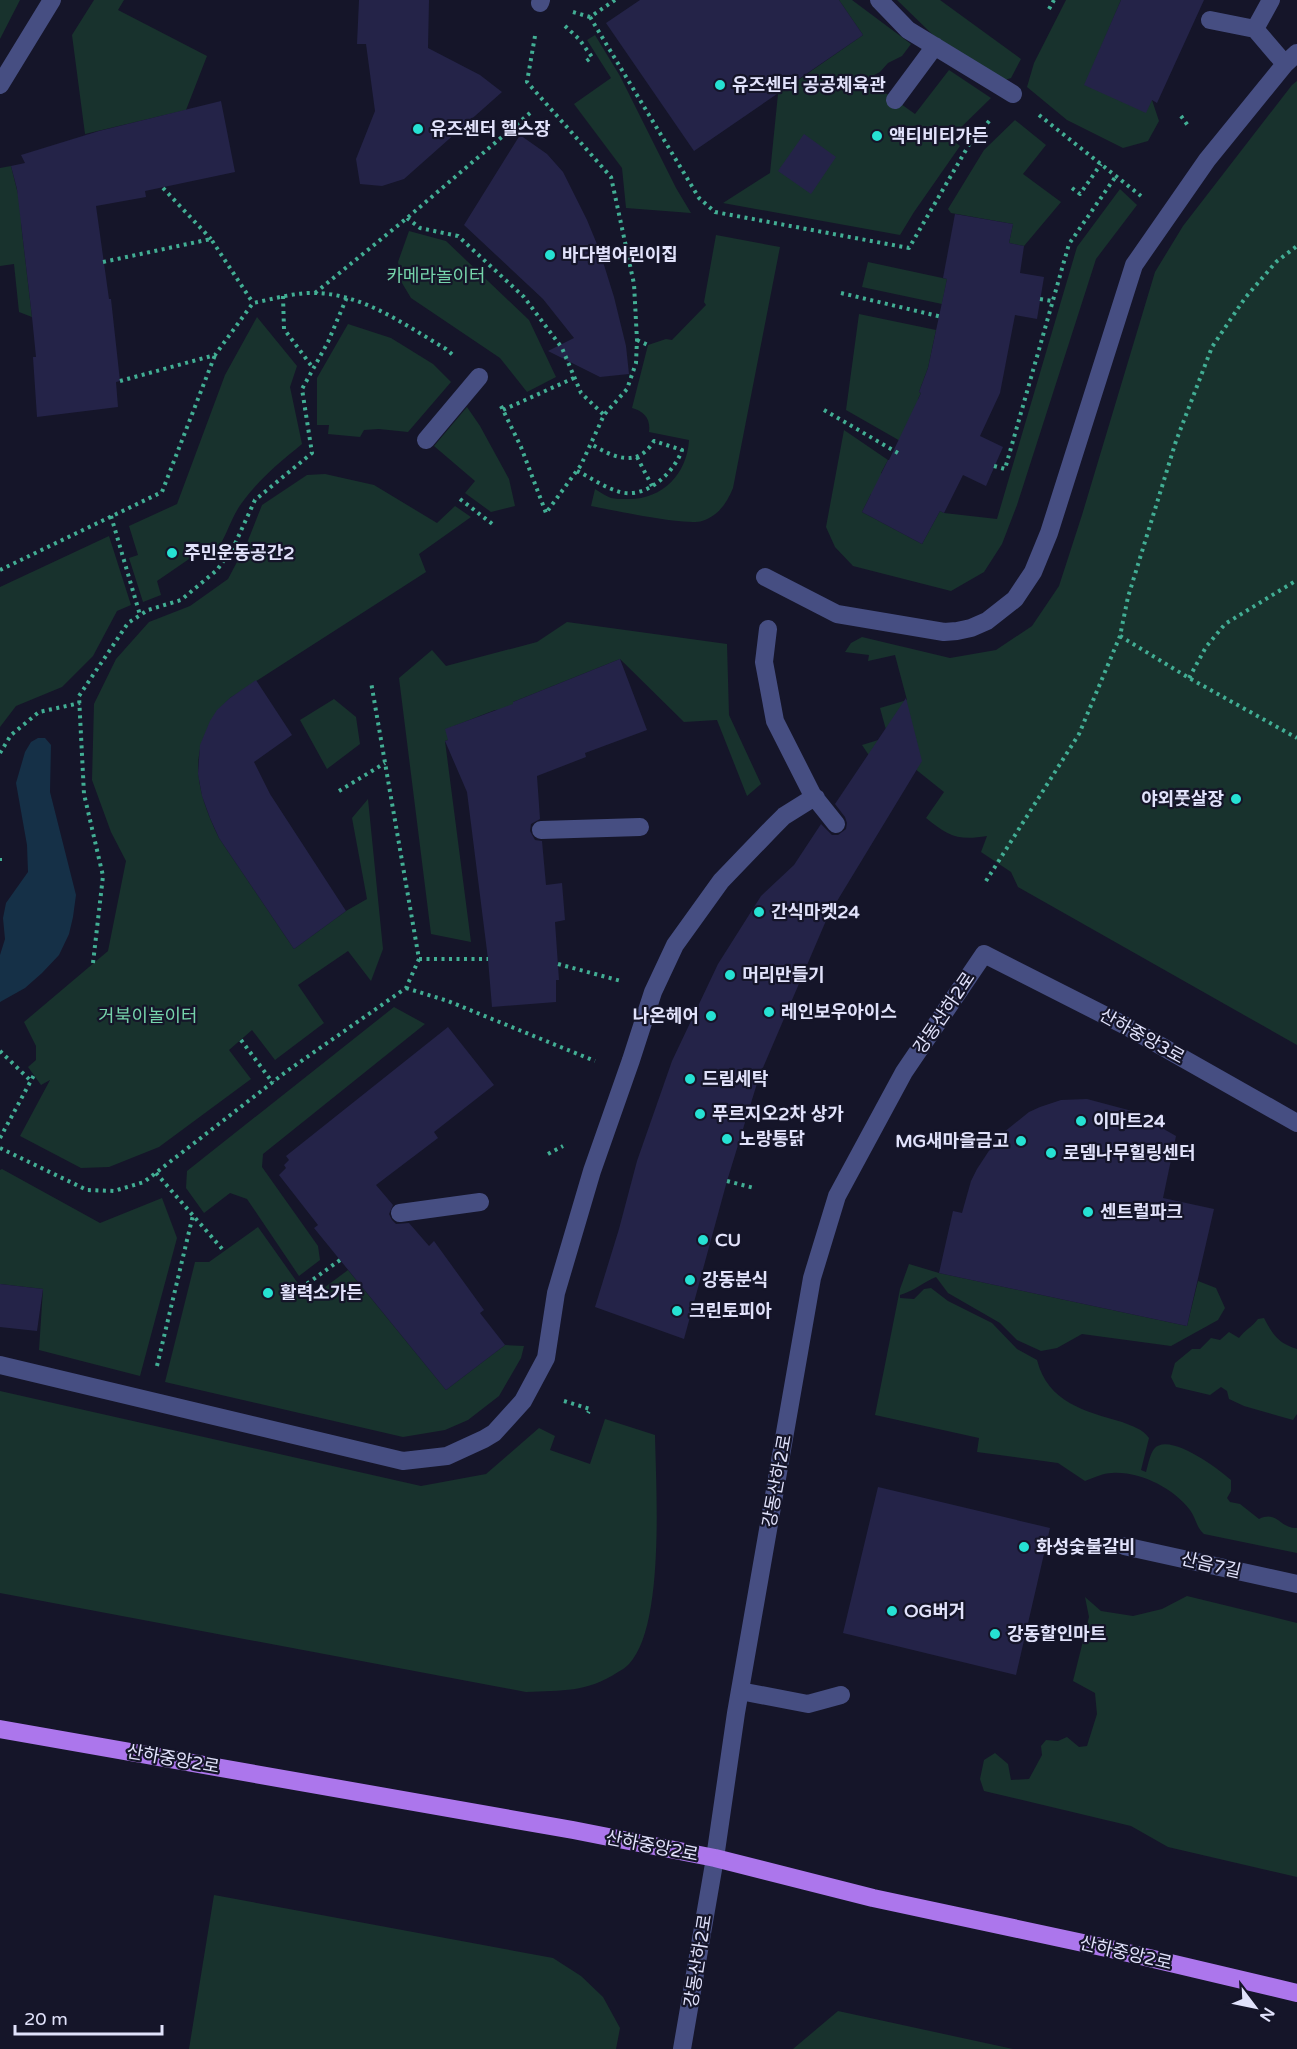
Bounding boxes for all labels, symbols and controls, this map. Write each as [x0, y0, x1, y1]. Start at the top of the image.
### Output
place label: 유즈센터 공공체육관 [732, 74, 886, 96]
marker: 유즈센터 공공체육관 [713, 78, 727, 92]
place label: 유즈센터 헬스장 [430, 118, 551, 140]
marker: 유즈센터 헬스장 [411, 122, 425, 136]
place label: 액티비티가든 [889, 125, 988, 147]
marker: 액티비티가든 [870, 129, 884, 143]
place label: 바다별어린이집 [562, 244, 678, 266]
marker: 바다별어린이집 [543, 248, 557, 262]
park label: 카메라놀이터 [386, 265, 486, 287]
place label: 주민운동공간2 [184, 542, 295, 564]
marker: 주민운동공간2 [165, 546, 179, 560]
place label: 야외풋살장 [1141, 788, 1224, 810]
marker: 야외풋살장 [1229, 792, 1243, 806]
place label: 간식마켓24 [771, 901, 861, 923]
marker: 간식마켓24 [752, 905, 766, 919]
place label: 머리만들기 [742, 964, 825, 986]
marker: 머리만들기 [723, 968, 737, 982]
street label: 강동산하2로 [909, 968, 979, 1058]
place label: 레인보우아이스 [781, 1001, 897, 1023]
street label: 산하중앙3로 [1096, 1004, 1188, 1068]
park label: 거북이놀이터 [98, 1005, 198, 1027]
place label: 나온헤어 [633, 1005, 699, 1027]
marker: 레인보우아이스 [762, 1005, 776, 1019]
marker: 나온헤어 [704, 1009, 718, 1023]
place label: 드림세탁 [702, 1068, 769, 1090]
marker: 드림세탁 [683, 1072, 697, 1086]
place label: 푸르지오2차 상가 [712, 1103, 844, 1125]
marker: 푸르지오2차 상가 [693, 1107, 707, 1121]
place label: 이마트24 [1093, 1110, 1166, 1132]
marker: 이마트24 [1074, 1114, 1088, 1128]
place label: 노랑통닭 [739, 1128, 805, 1150]
place label: MG새마을금고 [895, 1130, 1009, 1152]
marker: 노랑통닭 [720, 1132, 734, 1146]
marker: MG새마을금고 [1014, 1134, 1028, 1148]
place label: 로뎀나무힐링센터 [1063, 1142, 1195, 1164]
marker: 로뎀나무힐링센터 [1044, 1146, 1058, 1160]
place label: 센트럴파크 [1100, 1201, 1183, 1223]
marker: 센트럴파크 [1081, 1205, 1095, 1219]
place label: CU [715, 1229, 741, 1251]
marker: CU [696, 1233, 710, 1247]
place label: 강동분식 [702, 1269, 768, 1291]
marker: 강동분식 [683, 1273, 697, 1287]
place label: 활력소가든 [280, 1282, 363, 1304]
marker: 활력소가든 [261, 1286, 275, 1300]
place label: 크린토피아 [689, 1300, 772, 1322]
marker: 크린토피아 [670, 1304, 684, 1318]
street label: 강동산하2로 [758, 1433, 796, 1529]
place label: 화성숯불갈비 [1036, 1536, 1135, 1558]
marker: 화성숯불갈비 [1017, 1540, 1031, 1554]
street label: 산음7길 [1179, 1547, 1243, 1583]
place label: OG버거 [904, 1600, 965, 1622]
marker: OG버거 [885, 1604, 899, 1618]
place label: 강동할인마트 [1007, 1623, 1106, 1645]
marker: 강동할인마트 [988, 1627, 1002, 1641]
street label: 산하중앙2로 [125, 1740, 221, 1778]
street label: 산하중앙2로 [604, 1826, 700, 1866]
street label: 강동산하2로 [680, 1913, 716, 2009]
street label: 산하중앙2로 [1078, 1932, 1174, 1974]
north arrow [1225, 1977, 1285, 2037]
scale bar [15, 1998, 162, 2036]
text: N [1255, 2004, 1279, 2025]
text: 20 m [24, 2008, 68, 2030]

